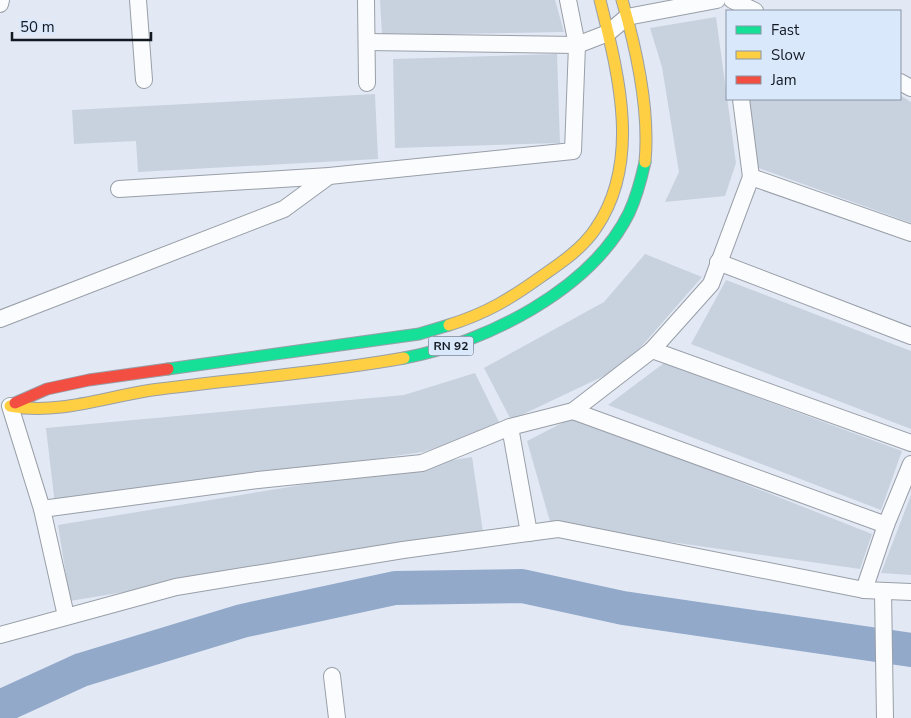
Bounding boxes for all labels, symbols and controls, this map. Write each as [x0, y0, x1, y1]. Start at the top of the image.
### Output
scale bar [12, 10, 151, 42]
legend [726, 10, 901, 100]
text: 50 m [20, 17, 55, 37]
text: Fast [771, 20, 800, 40]
text: Slow [771, 45, 806, 65]
text: Jam [770, 70, 797, 90]
road number: RN 92 [428, 336, 474, 356]

